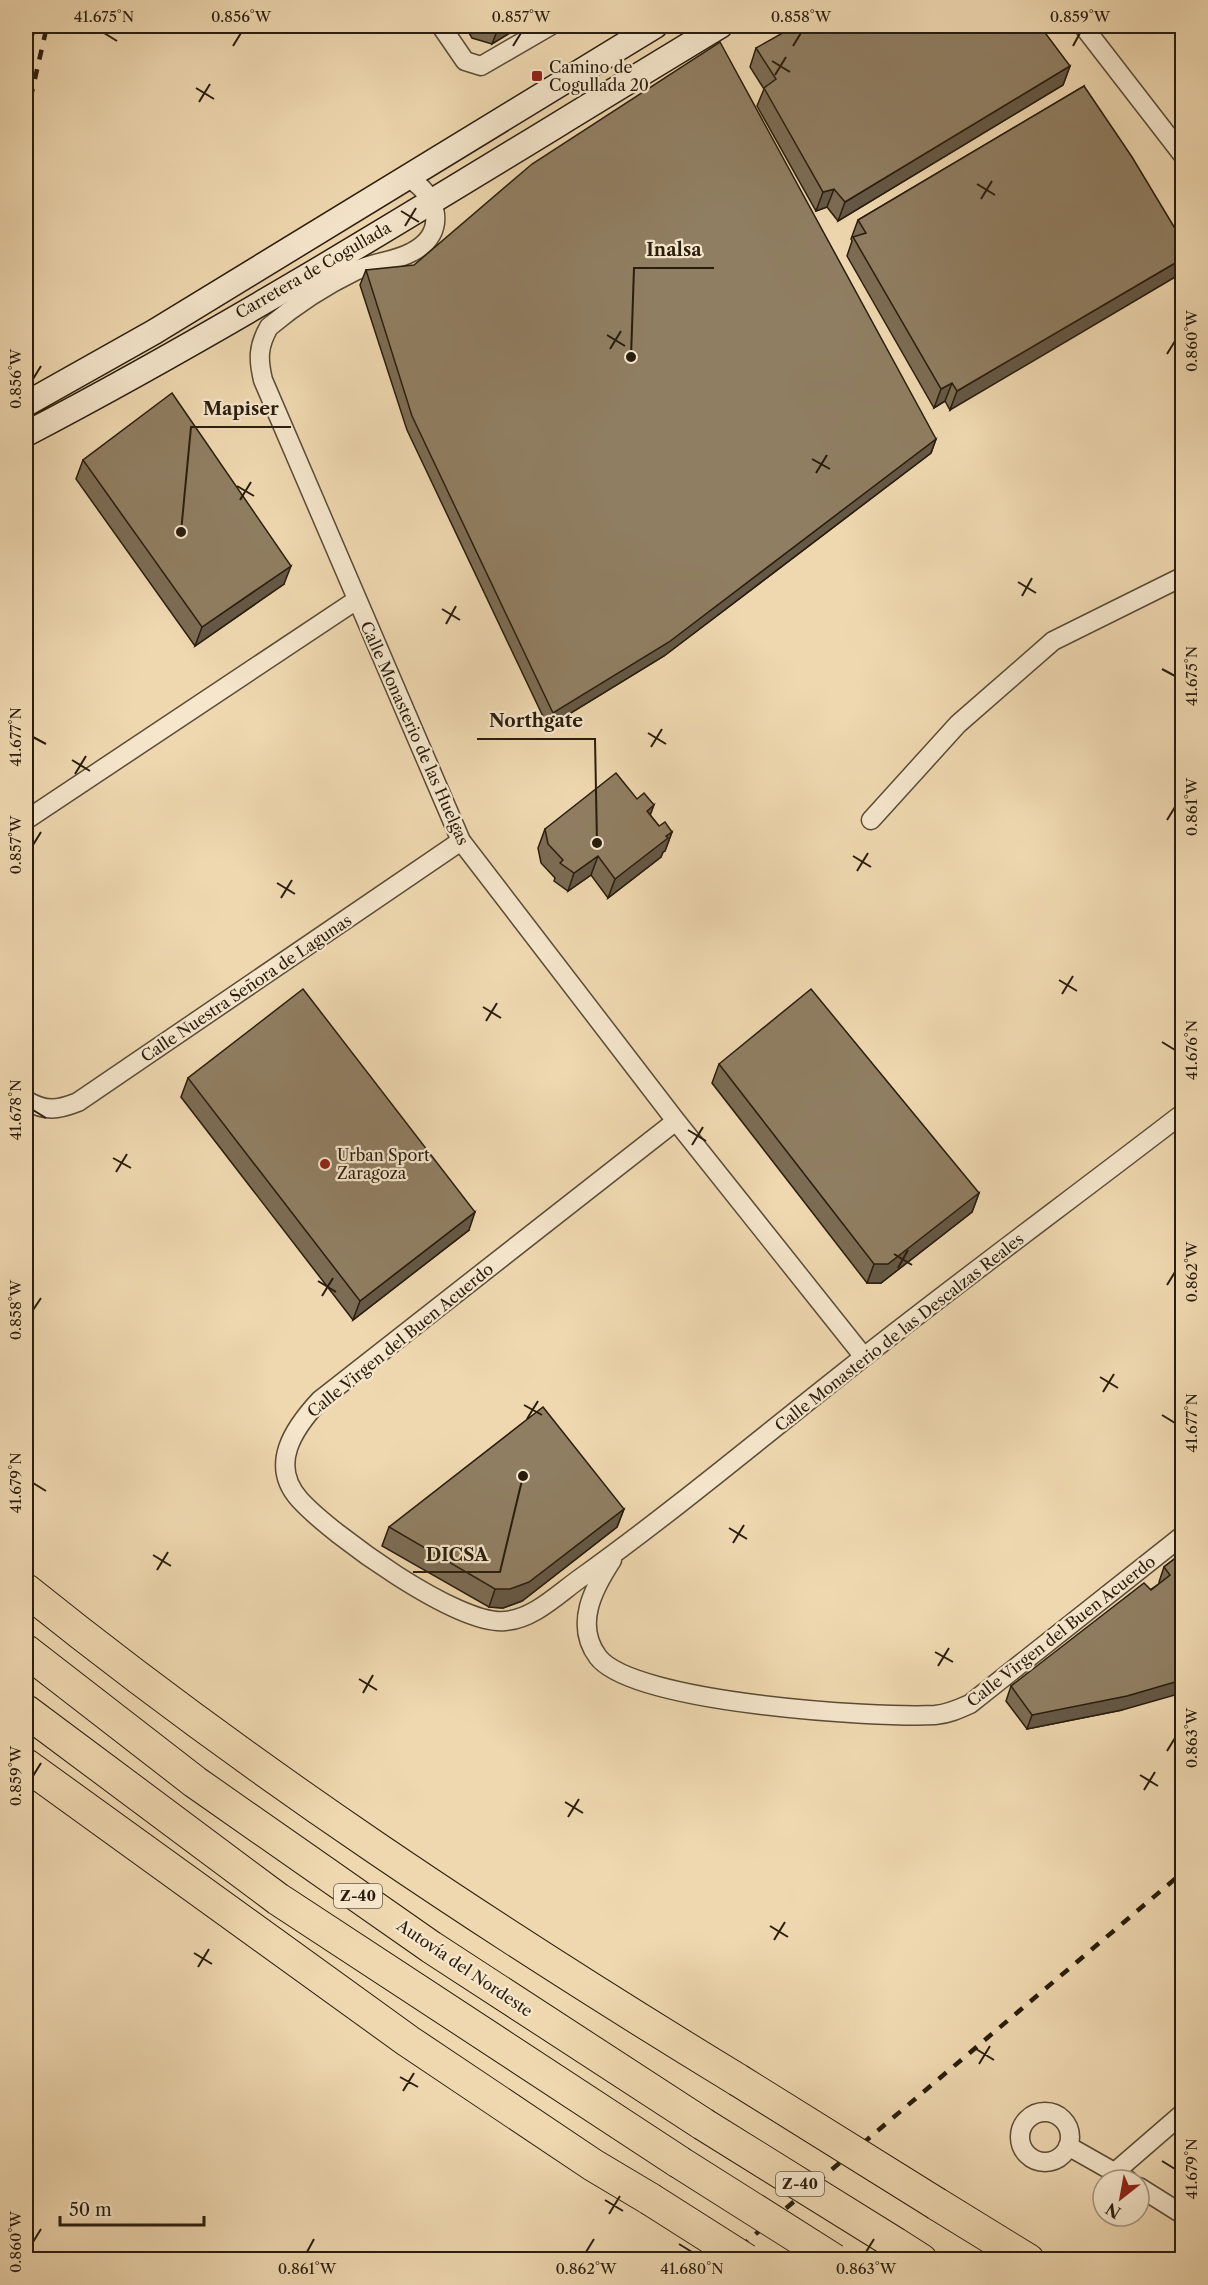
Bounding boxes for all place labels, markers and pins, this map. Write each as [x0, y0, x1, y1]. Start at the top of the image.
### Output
place label: Camino de Cogullada 20 [549, 57, 649, 95]
marker: Camino de Cogullada 20 [530, 69, 544, 83]
callout: Inalsa [634, 232, 714, 268]
callout: Mapiser [191, 391, 291, 427]
callout: Northgate [477, 703, 595, 739]
place label: Urban Sport Zaragoza [337, 1145, 430, 1183]
marker: Urban Sport Zaragoza [318, 1157, 332, 1171]
callout: DICSA [413, 1536, 500, 1572]

